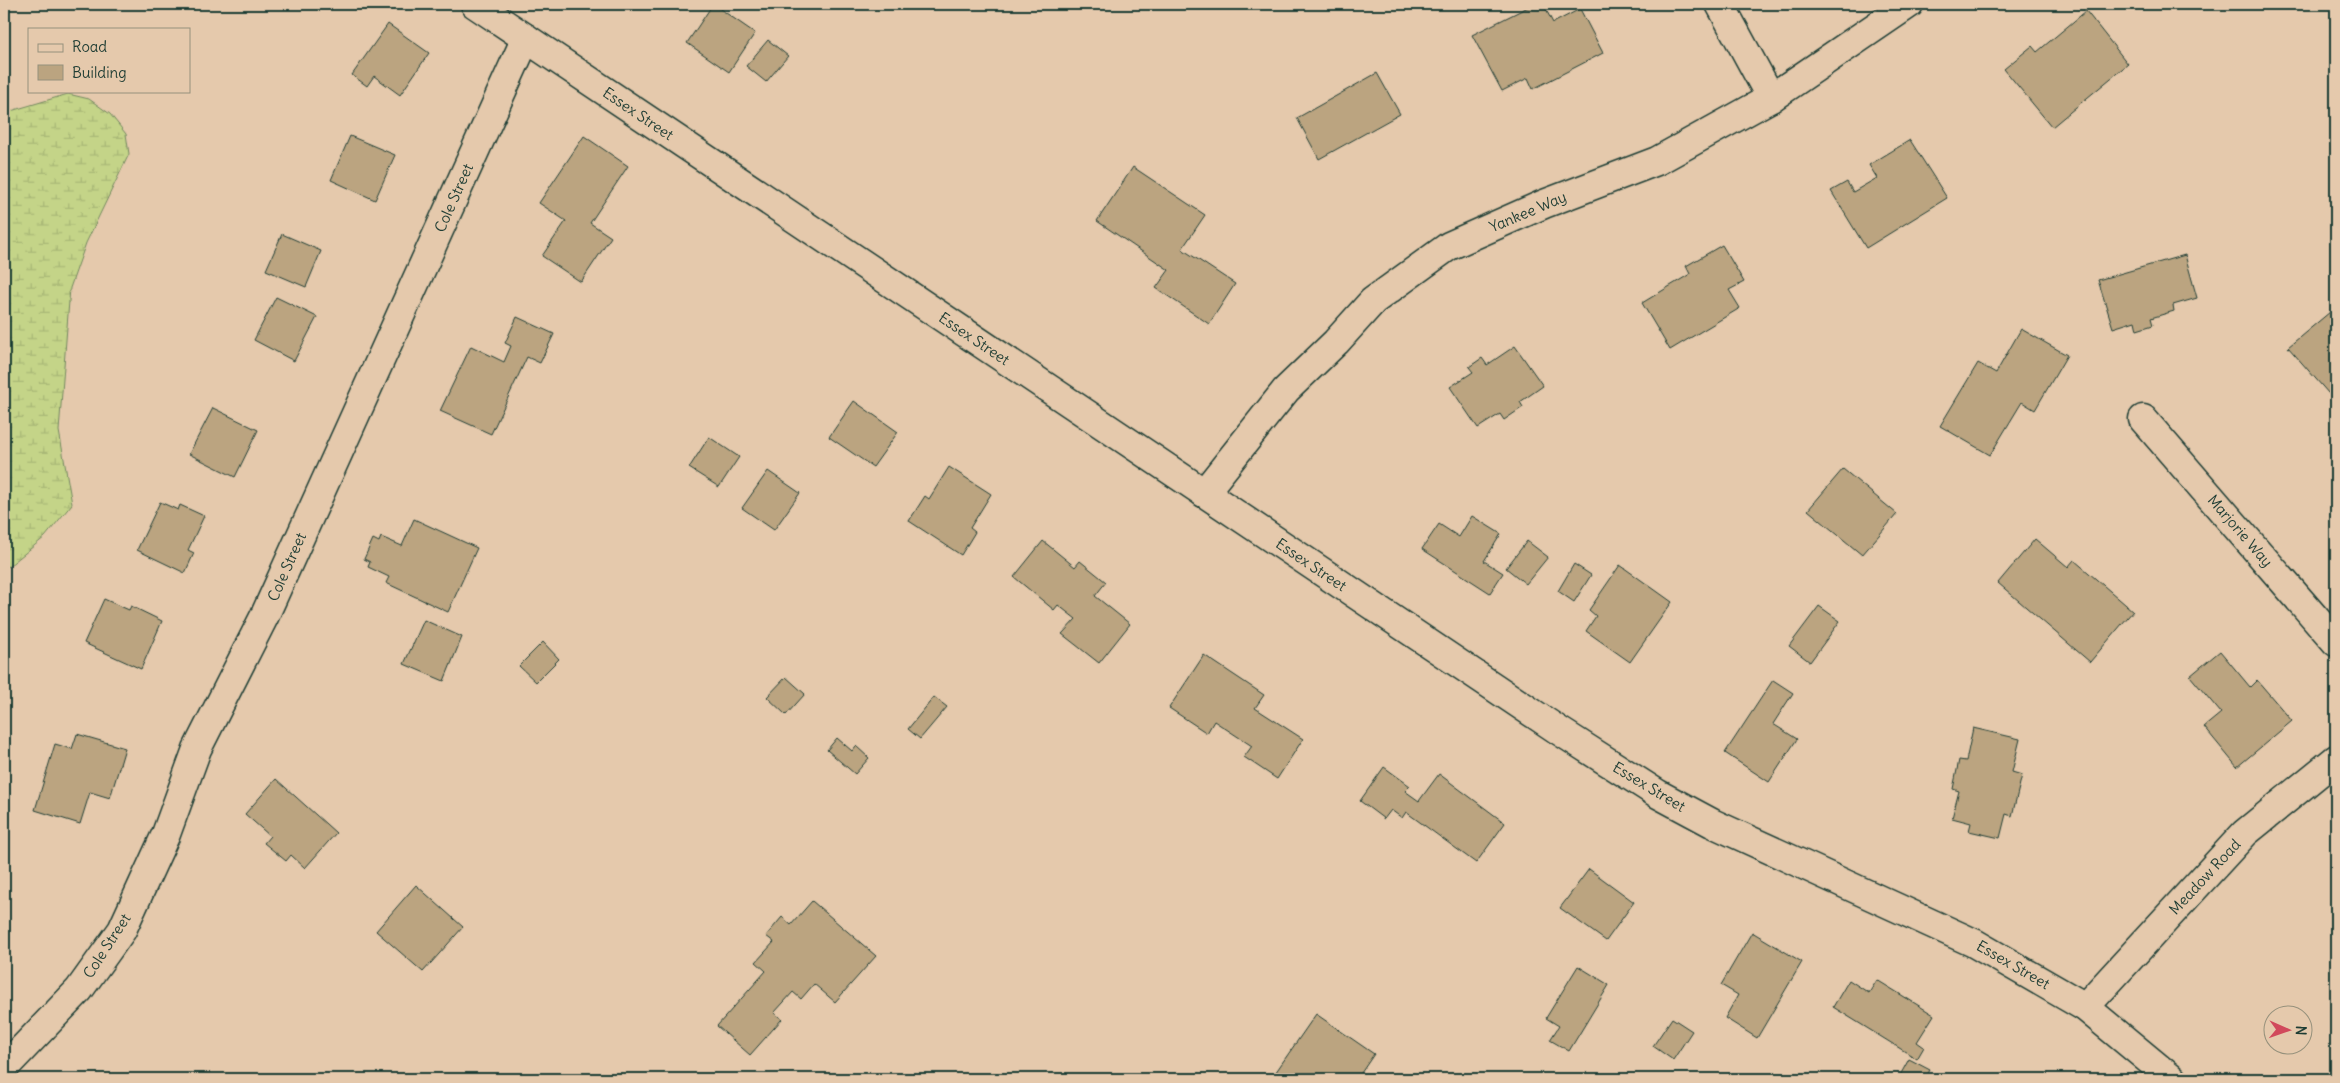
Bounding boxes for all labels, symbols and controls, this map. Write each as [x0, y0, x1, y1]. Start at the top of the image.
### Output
legend [28, 28, 190, 92]
text: Road [72, 37, 107, 56]
text: Building [72, 63, 127, 82]
street label: Essex Street [599, 83, 677, 144]
street label: Cole Street [430, 160, 477, 235]
street label: Yankee Way [1486, 187, 1569, 236]
street label: Essex Street [935, 308, 1013, 369]
street label: Marjorie Way [2204, 491, 2277, 571]
street label: Cole Street [263, 529, 310, 604]
street label: Essex Street [1272, 534, 1350, 595]
street label: Essex Street [1609, 757, 1689, 816]
street label: Meadow Road [2165, 835, 2245, 918]
street label: Cole Street [79, 910, 134, 982]
street label: Essex Street [1973, 936, 2053, 993]
north arrow [2262, 1006, 2312, 1056]
text: N [2292, 1025, 2310, 1036]

